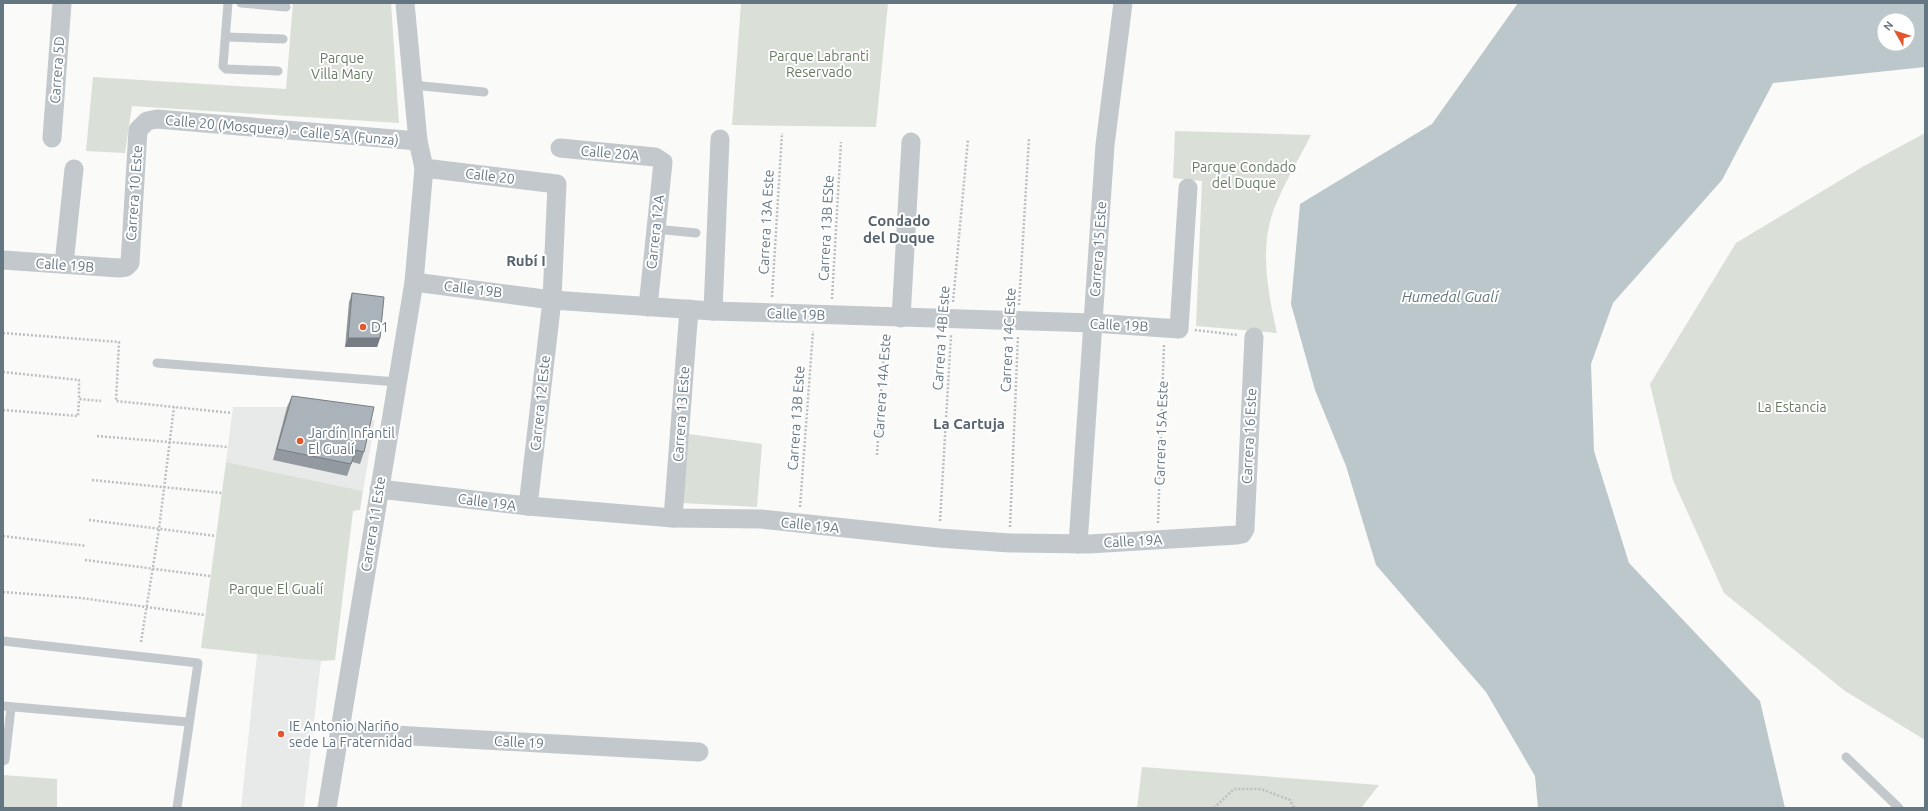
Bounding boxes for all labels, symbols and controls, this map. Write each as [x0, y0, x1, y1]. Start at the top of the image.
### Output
north arrow [1876, 12, 1916, 52]
text: N [1881, 19, 1895, 33]
street label: Carrera 5D [47, 36, 67, 104]
park label: Parque Labranti Reservado [769, 48, 869, 80]
park label: Parque Villa Mary [311, 50, 373, 82]
street label: Calle 20 (Mosquera) - Calle 5A (Funza) [164, 112, 400, 148]
street label: Calle 20A [580, 142, 640, 164]
street label: Carrera 10 Este [123, 145, 145, 241]
park label: Parque Condado del Duque [1192, 159, 1296, 191]
street label: Calle 20 [464, 165, 516, 187]
street label: Carrera 13A Este [755, 169, 777, 275]
street label: Carrera 13B ESte [815, 175, 837, 281]
street label: Carrera 12A [643, 194, 667, 270]
street label: Carrera 15 Este [1087, 201, 1109, 297]
district label: Condado del Duque [863, 212, 935, 246]
district label: Rubí I [506, 252, 546, 269]
street label: Calle 19B [35, 255, 95, 275]
street label: Calle 19B [443, 277, 503, 301]
street label: Carrera 14B Este [929, 285, 953, 391]
street label: Carrera 14C Este [997, 287, 1019, 393]
water label: Humedal Gualí [1402, 288, 1500, 305]
street label: Calle 19B [766, 305, 826, 323]
street label: Calle 19B [1089, 315, 1149, 335]
place label: D1 [371, 319, 389, 335]
marker: D1 [358, 322, 368, 332]
street label: Carrera 14A Este [870, 333, 894, 439]
street label: Carrera 12 Este [527, 354, 553, 452]
street label: Carrera 13B Este [784, 365, 808, 471]
street label: Carrera 13 Este [670, 366, 692, 462]
street label: Carrera 15A Este [1151, 380, 1171, 486]
street label: Carrera 16 Este [1239, 388, 1259, 484]
park label: La Estancia [1757, 399, 1827, 415]
district label: La Cartuja [933, 415, 1005, 432]
place label: Jardín Infantil El Gualí [308, 425, 395, 457]
marker: Jardín Infantil El Gualí [295, 436, 305, 446]
street label: Carrera 11 Este [358, 475, 388, 573]
street label: Calle 19A [457, 490, 517, 514]
street label: Calle 19A [780, 514, 840, 536]
street label: Calle 19A [1103, 531, 1163, 551]
park label: Parque El Gualí [229, 581, 324, 597]
place label: IE Antonio Nariño sede La Fraternidad [289, 718, 413, 750]
marker: IE Antonio Nariño sede La Fraternidad [276, 729, 286, 739]
street label: Calle 19 [494, 733, 544, 751]

